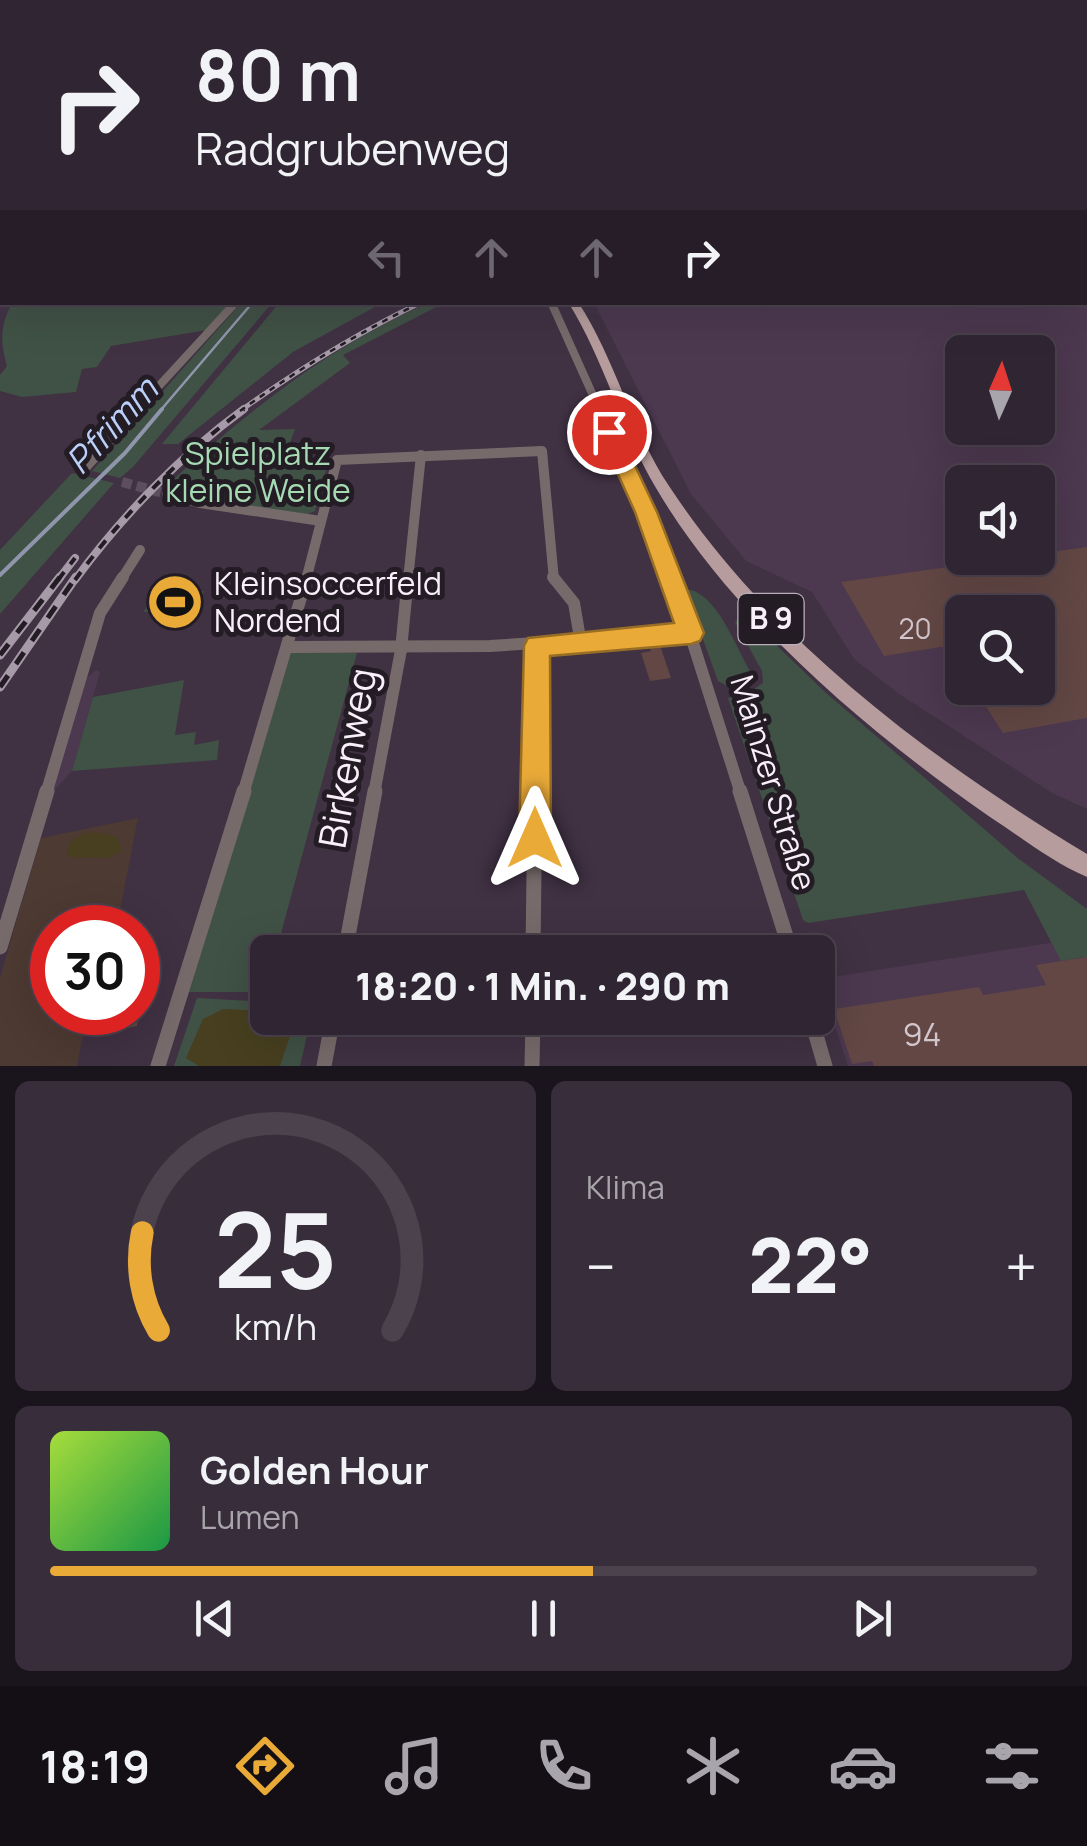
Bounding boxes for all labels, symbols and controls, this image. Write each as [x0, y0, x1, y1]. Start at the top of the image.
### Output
text: 80 m [195, 26, 361, 122]
icon: right [30, 40, 160, 170]
text: Radgrubenweg [195, 117, 510, 179]
icon: left [359, 230, 414, 285]
icon: ahead [464, 230, 519, 285]
icon: ahead [569, 230, 624, 285]
icon: right [674, 230, 729, 285]
north arrow [945, 335, 1055, 445]
map controls [945, 335, 1055, 705]
water label: Pfrimm [54, 365, 170, 484]
pin [567, 390, 652, 475]
icon: arrive [582, 405, 637, 460]
park label: Spielplatz kleine Weide [165, 431, 351, 512]
button: sound [945, 465, 1055, 575]
place label: Kleinsoccerfeld Nordend [214, 561, 442, 642]
sports icon: Kleinsoccerfeld Nordend [145, 572, 205, 632]
road number: B 9 [738, 594, 804, 644]
button: search [945, 595, 1055, 705]
house number: 20 [898, 609, 932, 647]
street label: Birkenweg [305, 664, 387, 852]
street label: Mainzer Straße [720, 670, 828, 896]
position arrow [483, 786, 587, 890]
speed limit sign: 30 [30, 905, 160, 1035]
text: 18:20 · 1 Min. · 290 m [355, 959, 730, 1011]
house number: 94 [903, 1012, 941, 1056]
text: Klima [586, 1165, 665, 1209]
text: 25 [214, 1177, 337, 1319]
text: 22° [748, 1213, 873, 1316]
text: − [586, 1228, 616, 1304]
text: + [1005, 1228, 1037, 1304]
text: km/h [234, 1302, 317, 1351]
text: Golden Hour [200, 1443, 429, 1495]
text: Lumen [200, 1495, 300, 1539]
icon: previous [187, 1591, 242, 1646]
icon: pause [516, 1591, 571, 1646]
icon: next [845, 1591, 900, 1646]
icon: directions [230, 1731, 300, 1801]
icon: music [379, 1731, 449, 1801]
icon: phone [529, 1731, 599, 1801]
icon: climate [678, 1731, 748, 1801]
icon: car [828, 1731, 898, 1801]
icon: filters [977, 1731, 1047, 1801]
text: 18:19 [40, 1735, 150, 1797]

